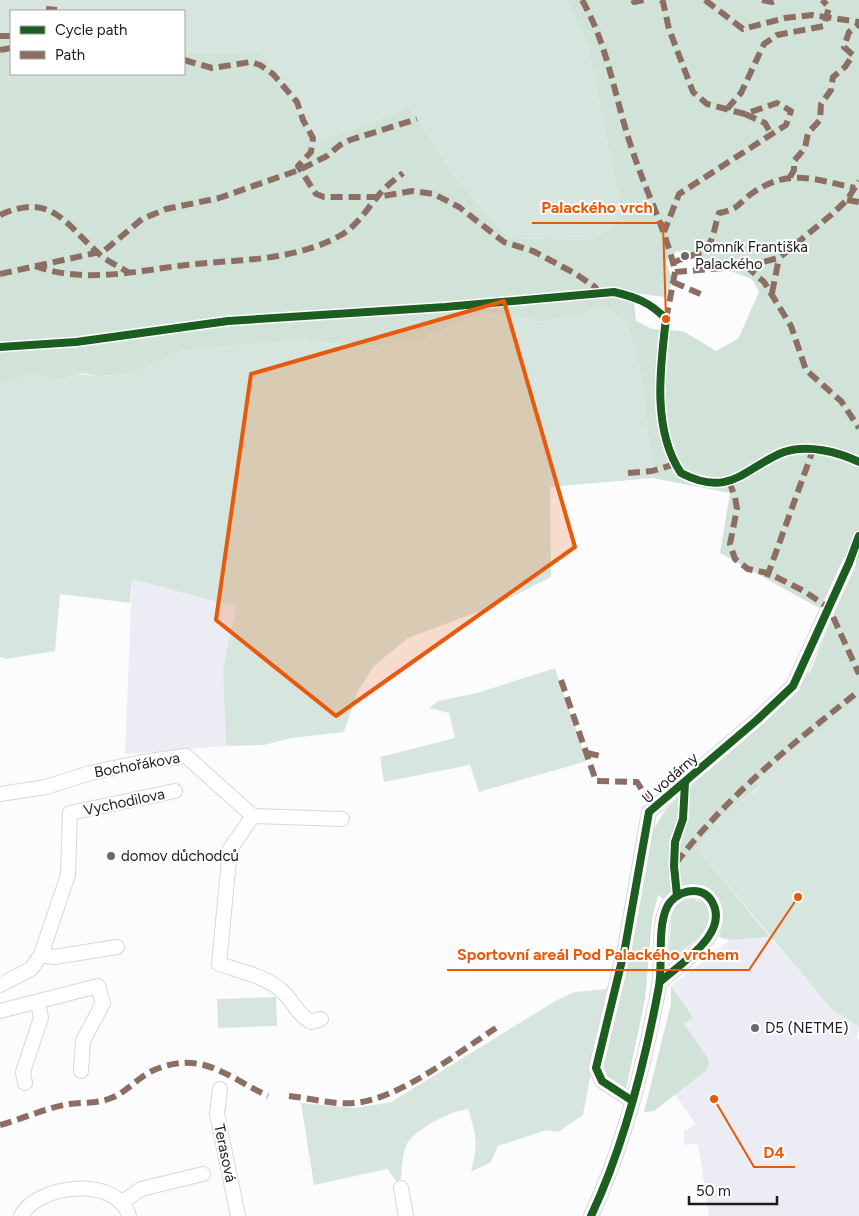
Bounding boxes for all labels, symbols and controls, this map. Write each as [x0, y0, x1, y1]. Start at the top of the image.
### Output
legend [10, 10, 185, 75]
text: Cycle path [55, 21, 127, 39]
text: Path [55, 46, 85, 64]
callout: Palackého vrch [532, 192, 663, 223]
text: Palackého vrch [541, 198, 653, 217]
place label: Pomník Františka Palackého [695, 238, 808, 273]
marker: Pomník Františka Palackého [679, 250, 691, 262]
street label: Bochořákova [93, 749, 181, 781]
street label: U vodárny [638, 749, 702, 807]
street label: Vychodilova [82, 785, 166, 819]
place label: domov důchodců [121, 847, 239, 865]
marker: domov důchodců [105, 850, 117, 862]
callout: Sportovní areál Pod Palackého vrchem [447, 939, 749, 970]
text: Sportovní areál Pod Palackého vrchem [457, 945, 739, 964]
place label: D5 (NETME) [765, 1019, 849, 1037]
marker: D5 (NETME) [749, 1022, 761, 1034]
street label: Terasová [210, 1122, 240, 1184]
callout: D4 [754, 1136, 795, 1167]
text: D4 [763, 1143, 785, 1162]
scale bar [689, 1174, 776, 1206]
text: 50 m [696, 1182, 731, 1200]

